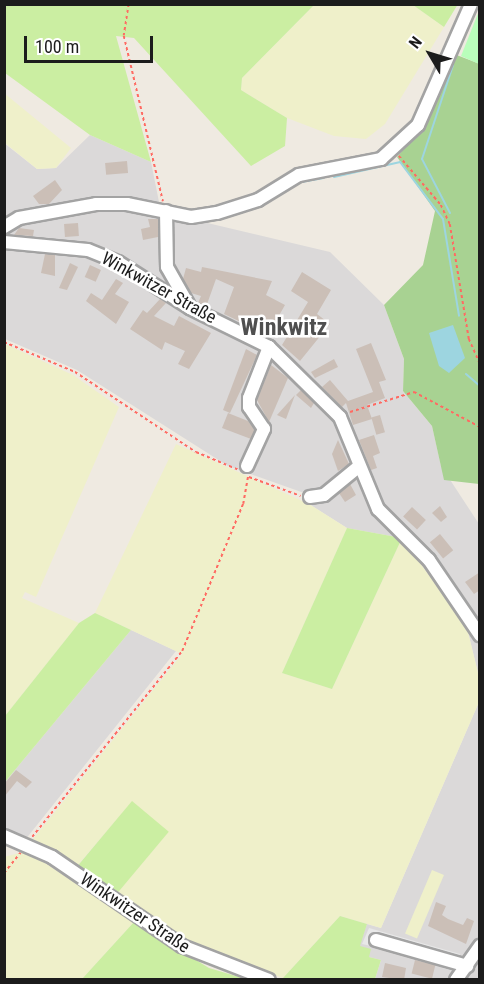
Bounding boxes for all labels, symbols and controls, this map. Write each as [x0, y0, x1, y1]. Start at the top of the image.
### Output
scale bar [27, 24, 156, 62]
north arrow [400, 24, 460, 84]
text: N [405, 33, 426, 52]
text: 100 m [35, 36, 79, 57]
street label: Winkwitzer Straße [98, 248, 220, 328]
district label: Winkwitz [241, 314, 327, 342]
street label: Winkwitzer Straße [76, 868, 194, 958]

